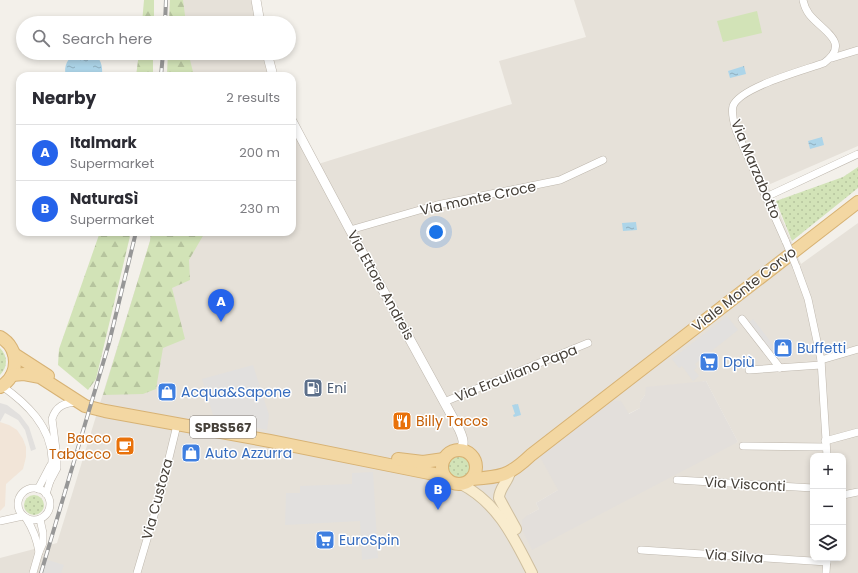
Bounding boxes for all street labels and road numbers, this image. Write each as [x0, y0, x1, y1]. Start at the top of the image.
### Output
street label: Via Marzabotto [726, 116, 786, 222]
street label: Via monte Croce [418, 176, 538, 220]
street label: Via Ettore Andreis [343, 227, 419, 343]
street label: Viale Monte Corvo [688, 242, 800, 336]
street label: Via Erculiano Papa [452, 339, 580, 407]
road number: SPBS567 [190, 416, 256, 438]
street label: Via Custoza [137, 456, 177, 542]
street label: Via Visconti [704, 472, 786, 496]
street label: Via Silva [704, 544, 764, 568]

